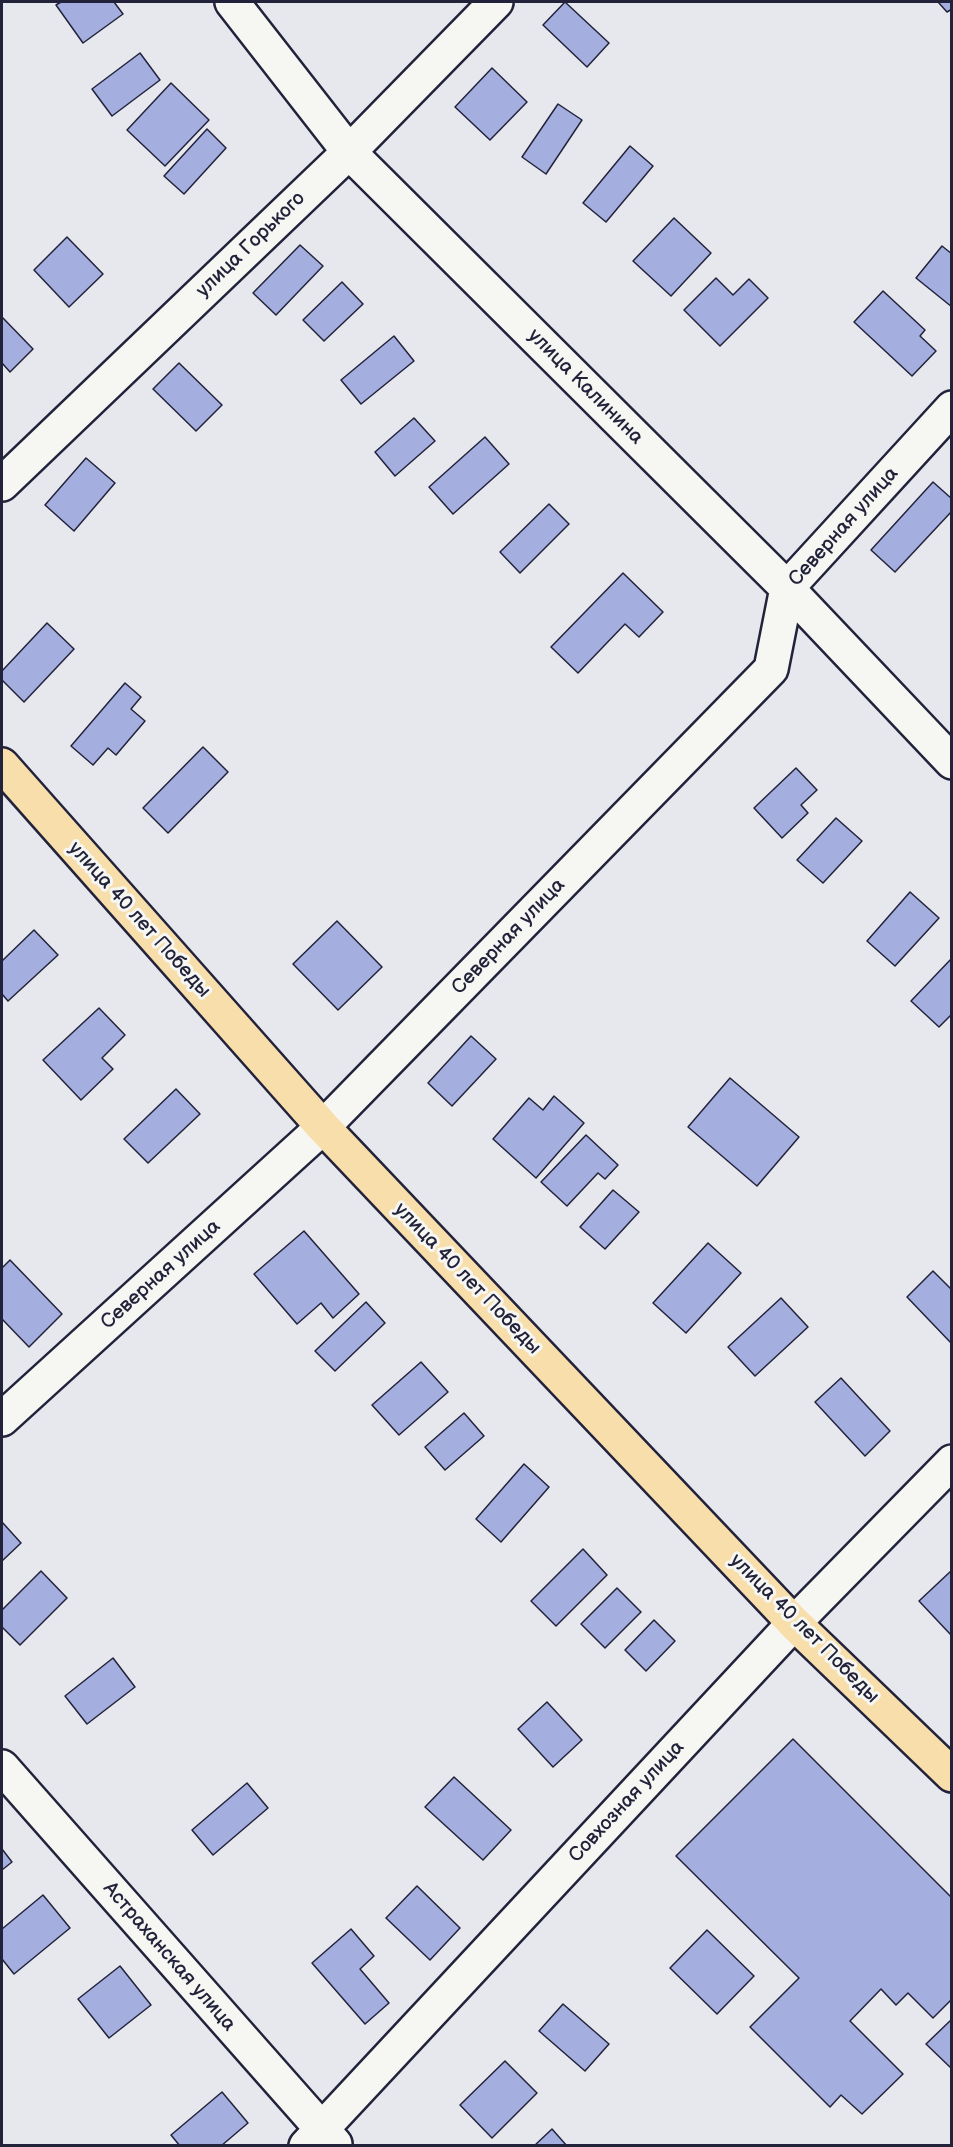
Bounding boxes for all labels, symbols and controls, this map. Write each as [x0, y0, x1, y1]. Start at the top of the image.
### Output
street label: улица Горького [192, 187, 310, 303]
street label: улица Калинина [522, 324, 648, 450]
street label: Северная улица [784, 462, 904, 592]
street label: улица 40 лет Победы [63, 837, 215, 1003]
street label: Северная улица [447, 874, 571, 1000]
street label: улица 40 лет Победы [388, 1198, 546, 1360]
street label: Северная улица [96, 1215, 226, 1335]
street label: улица 40 лет Победы [724, 1549, 884, 1709]
street label: Совхозная улица [564, 1736, 690, 1868]
street label: Астраханская улица [98, 1877, 240, 2037]

